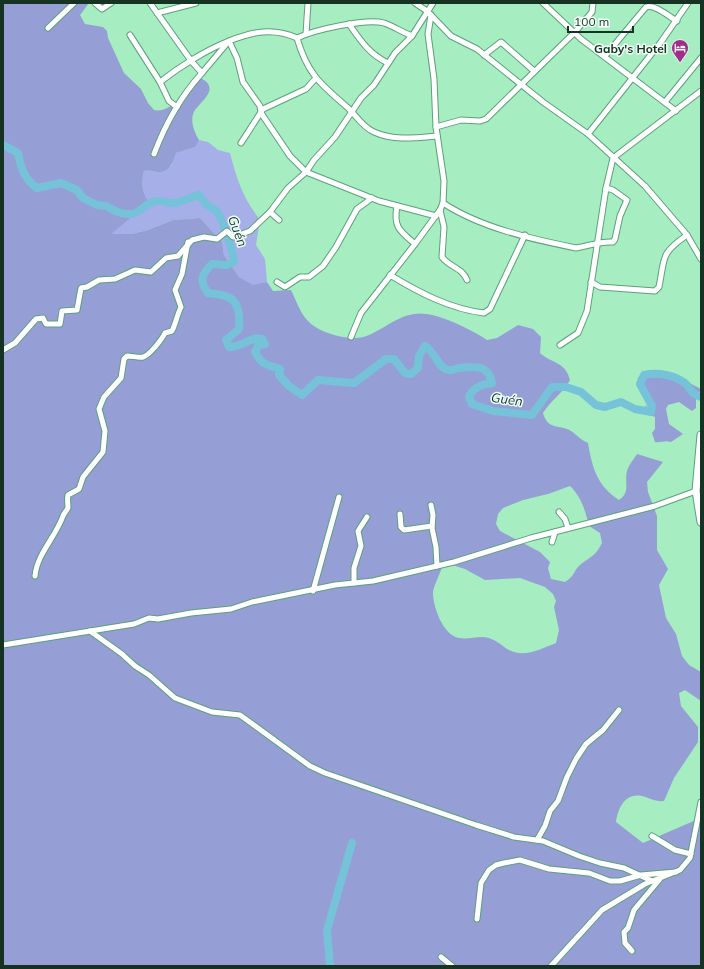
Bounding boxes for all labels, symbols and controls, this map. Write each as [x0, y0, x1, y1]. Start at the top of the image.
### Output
scale bar [568, 8, 633, 34]
text: 100 m [574, 14, 609, 29]
hotel icon: Gaby's Hotel [670, 38, 690, 63]
place label: Gaby's Hotel [594, 41, 667, 56]
water label: Guén [225, 213, 251, 249]
water label: Guén [490, 389, 524, 409]

